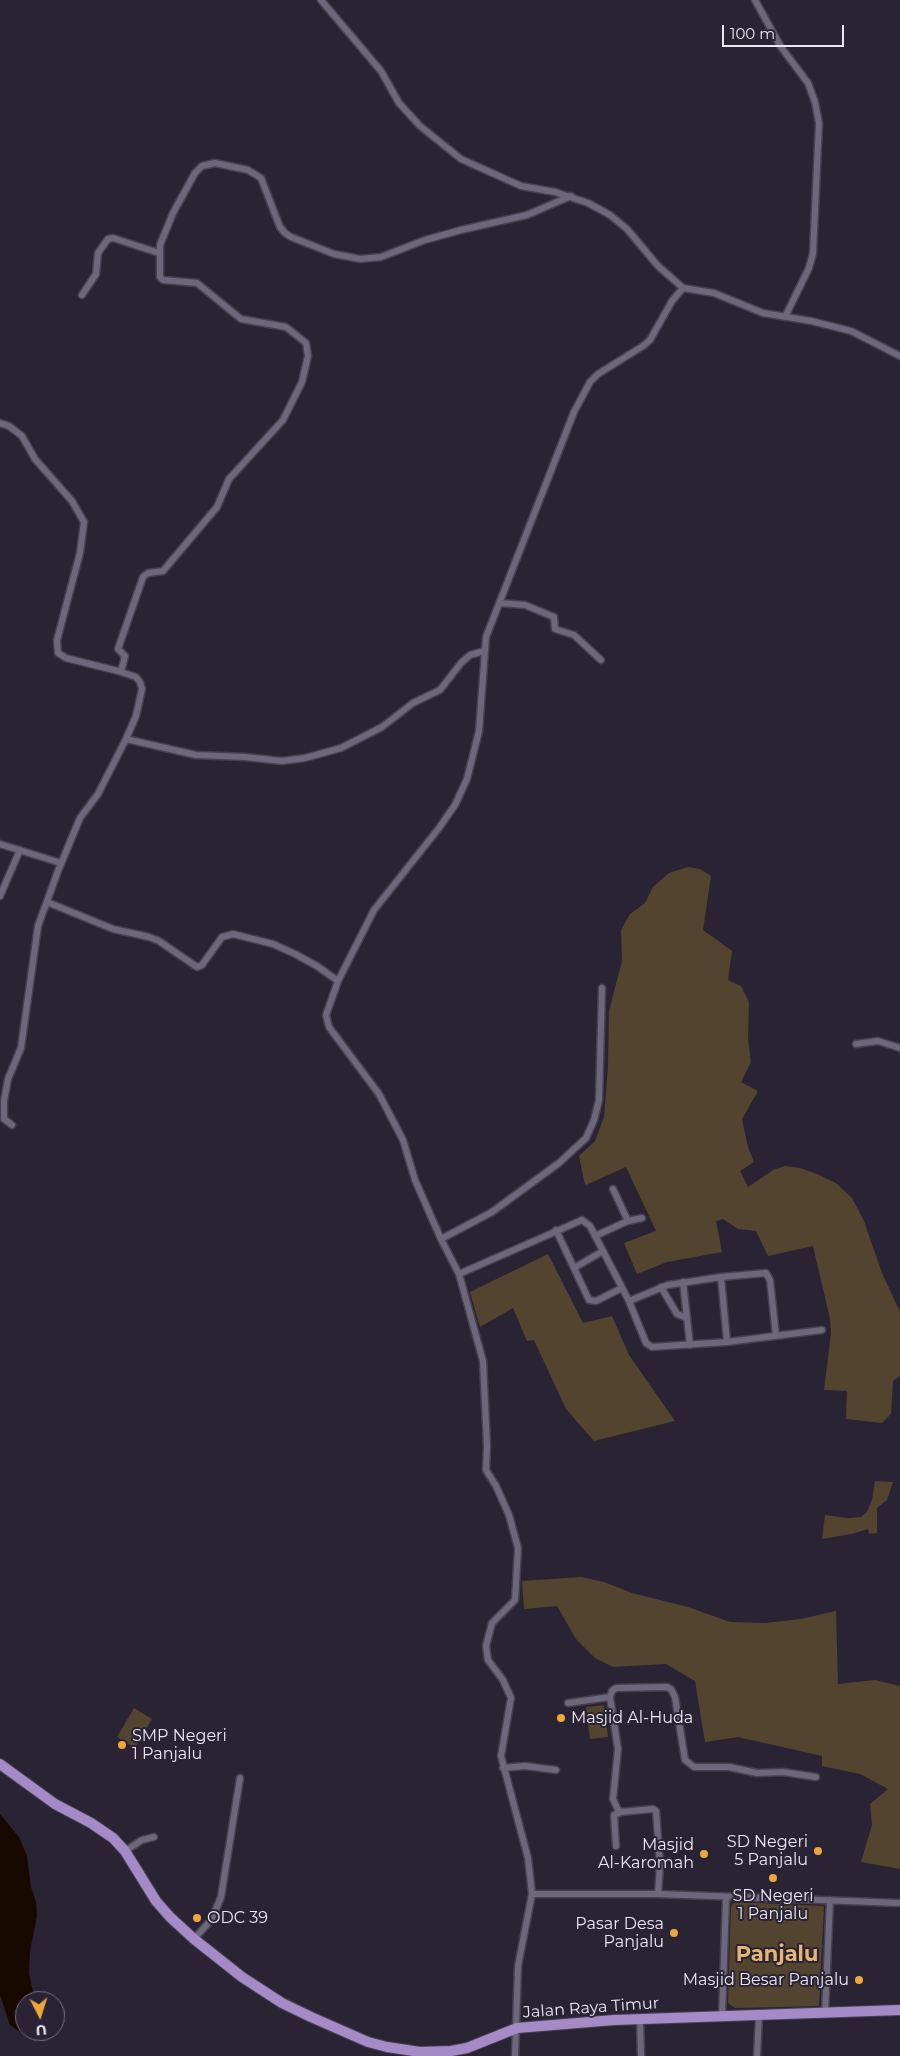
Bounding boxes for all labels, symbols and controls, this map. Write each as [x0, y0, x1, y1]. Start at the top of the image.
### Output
scale bar [725, 15, 848, 47]
text: 100 m [730, 24, 775, 43]
place label: Masjid Al-Huda [571, 1708, 693, 1728]
marker: Masjid Al-Huda [555, 1712, 567, 1724]
place label: SMP Negeri 1 Panjalu [132, 1726, 227, 1764]
marker: SMP Negeri 1 Panjalu [116, 1739, 128, 1751]
place label: SD Negeri 5 Panjalu [727, 1832, 808, 1870]
place label: Masjid Al-Karomah [598, 1835, 694, 1873]
marker: SD Negeri 5 Panjalu [812, 1845, 824, 1857]
marker: Masjid Al-Karomah [698, 1848, 710, 1860]
marker: SD Negeri 1 Panjalu [767, 1872, 779, 1884]
place label: SD Negeri 1 Panjalu [732, 1886, 814, 1924]
place label: ODC 39 [207, 1908, 268, 1928]
marker: ODC 39 [191, 1912, 203, 1924]
place label: Pasar Desa Panjalu [575, 1914, 664, 1952]
marker: Pasar Desa Panjalu [668, 1927, 680, 1939]
district label: Panjalu [736, 1942, 818, 1968]
place label: Masjid Besar Panjalu [683, 1970, 849, 1990]
marker: Masjid Besar Panjalu [853, 1974, 865, 1986]
north arrow [15, 1991, 65, 2041]
street label: Jalan Raya Timur [522, 1994, 660, 2022]
text: U [35, 2020, 48, 2039]

